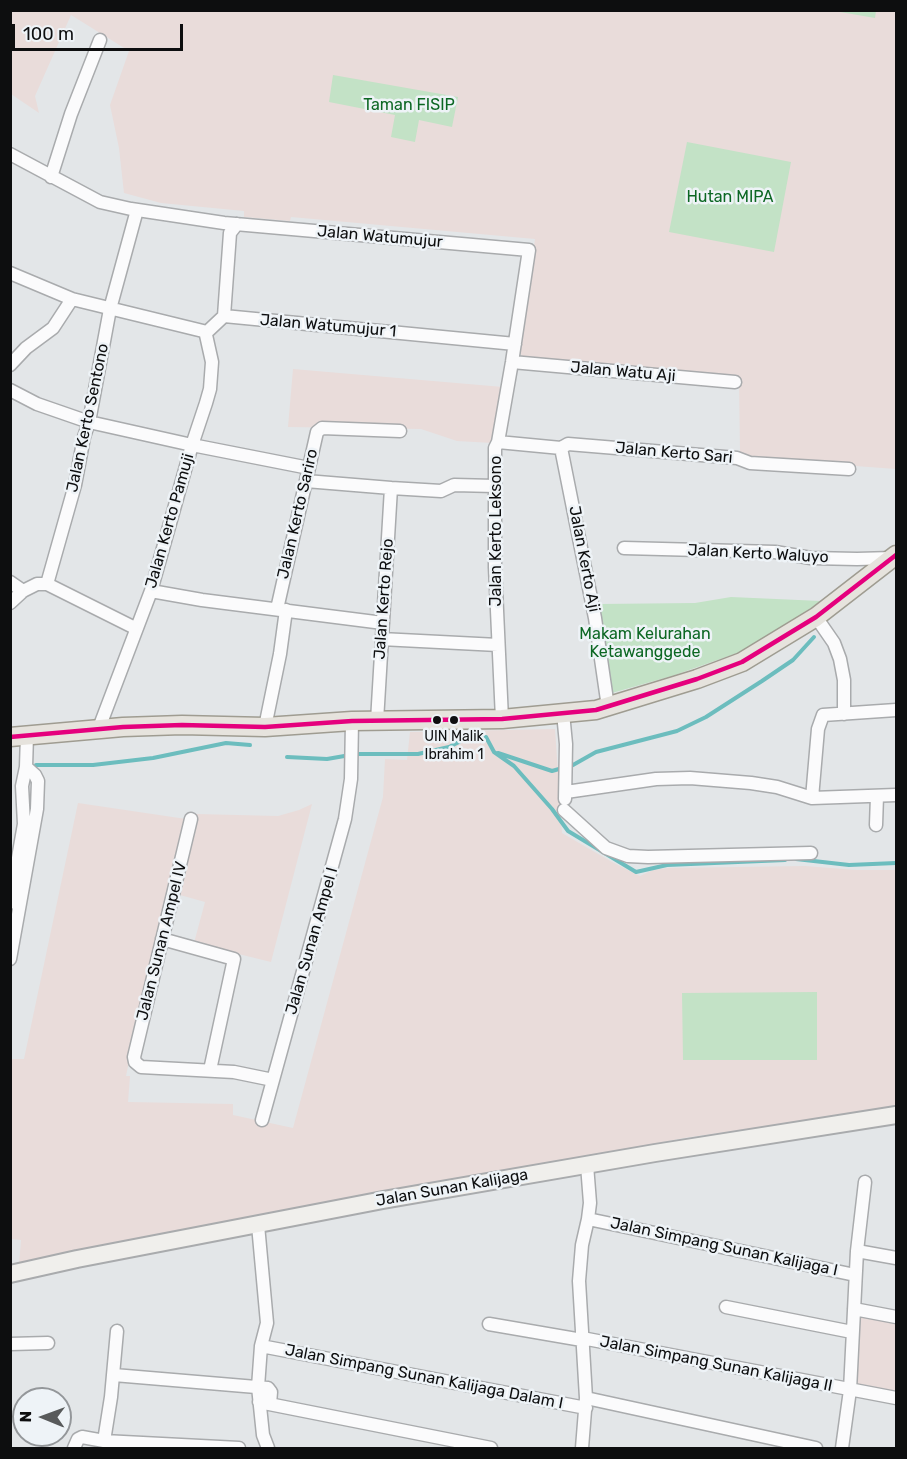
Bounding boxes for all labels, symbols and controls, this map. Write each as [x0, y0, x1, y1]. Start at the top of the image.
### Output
scale bar [15, 12, 186, 50]
text: 100 m [23, 23, 74, 45]
park label: Taman FISIP [363, 95, 455, 115]
park label: Hutan MIPA [686, 187, 774, 207]
street label: Jalan Watumujur [316, 222, 444, 252]
street label: Jalan Watumujur 1 [259, 310, 397, 342]
street label: Jalan Kerto Sentono [63, 342, 113, 494]
street label: Jalan Watu Aji [570, 358, 676, 386]
street label: Jalan Kerto Sari [615, 438, 733, 468]
street label: Jalan Kerto Sariro [274, 447, 322, 581]
street label: Jalan Kerto Pamuji [142, 451, 198, 591]
street label: Jalan Kerto Leksono [486, 456, 506, 606]
street label: Jalan Kerto Aji [564, 504, 604, 614]
street label: Jalan Kerto Rejo [370, 538, 398, 660]
street label: Jalan Kerto Waluyo [687, 541, 829, 567]
park label: Makam Kelurahan Ketawanggede [579, 624, 711, 662]
unlabelled marker [431, 714, 443, 726]
marker: UIN Malik Ibrahim 1 [448, 714, 460, 726]
place label: UIN Malik Ibrahim 1 [424, 729, 484, 762]
street label: Jalan Sunan Ampel IV [133, 860, 191, 1022]
street label: Jalan Sunan Ampel I [282, 865, 342, 1017]
street label: Jalan Sunan Kalijaga [374, 1165, 530, 1211]
street label: Jalan Simpang Sunan Kalijaga I [608, 1213, 840, 1281]
street label: Jalan Simpang Sunan Kalijaga II [598, 1332, 834, 1396]
street label: Jalan Simpang Sunan Kalijaga Dalam I [283, 1341, 565, 1413]
north arrow [12, 1387, 72, 1447]
text: N [16, 1411, 35, 1423]

